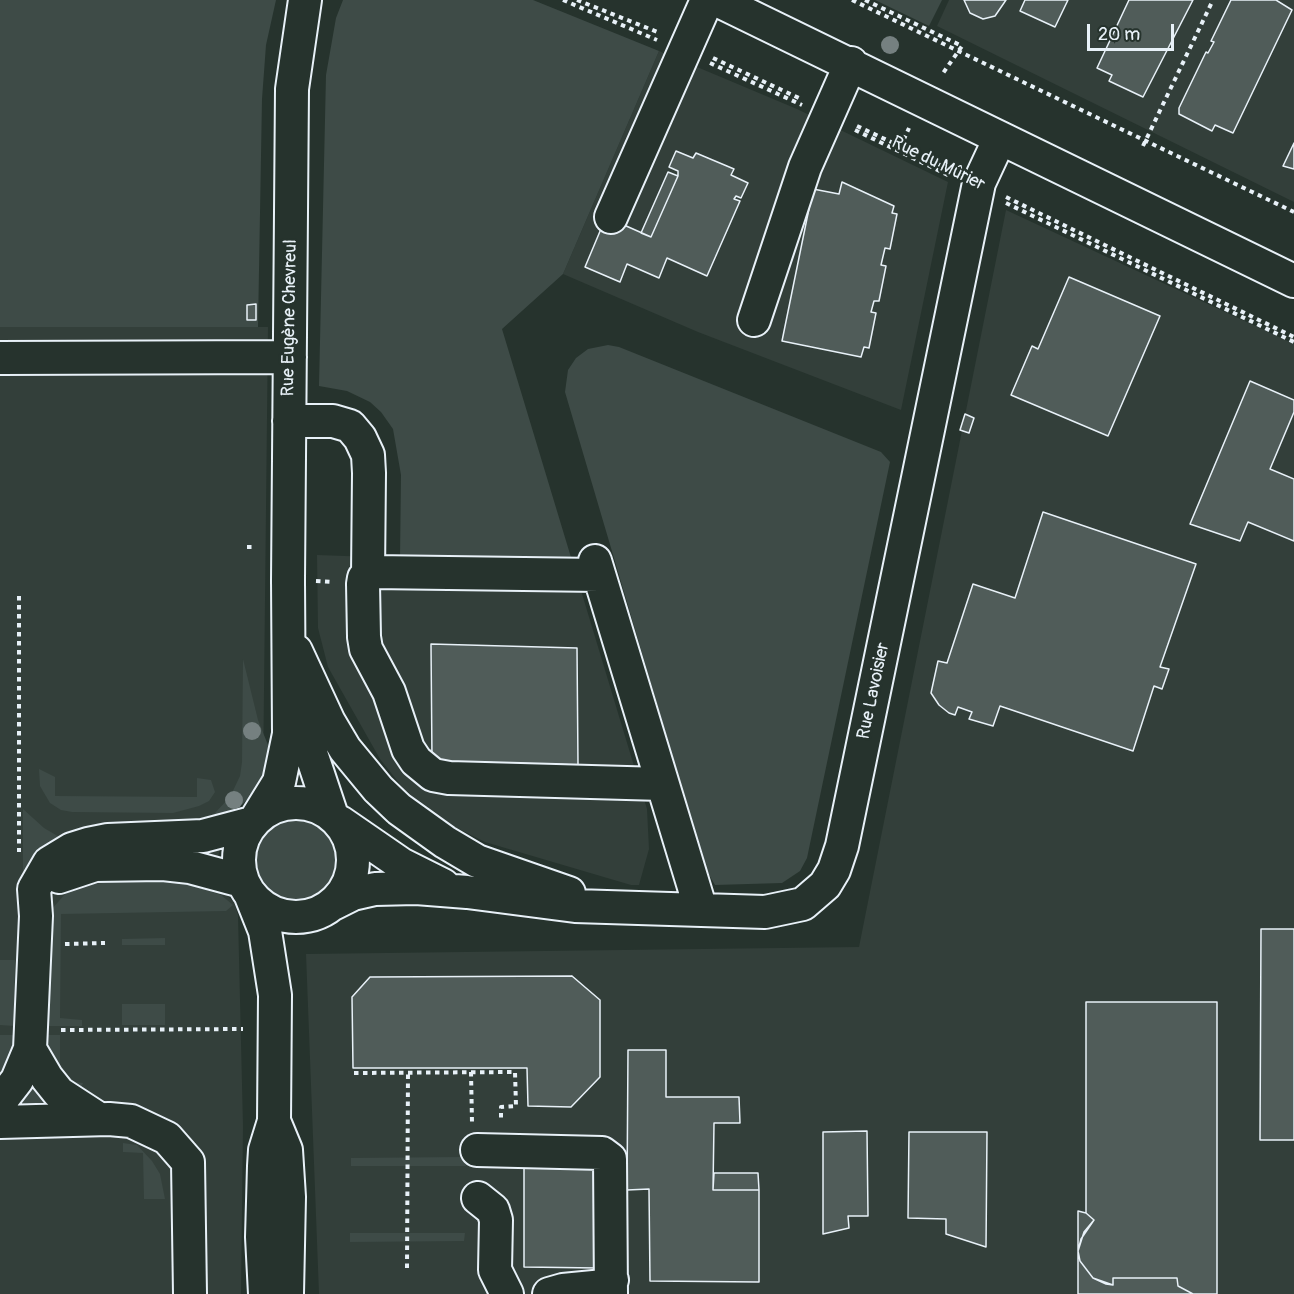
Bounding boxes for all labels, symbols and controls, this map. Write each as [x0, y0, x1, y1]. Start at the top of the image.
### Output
scale bar [1090, 12, 1177, 50]
text: 20 m [1098, 23, 1140, 46]
street label: Rue du Mûrier [888, 132, 988, 196]
street label: Rue Eugène Chevreul [278, 239, 302, 397]
street label: Rue Lavoisier [853, 641, 895, 741]

